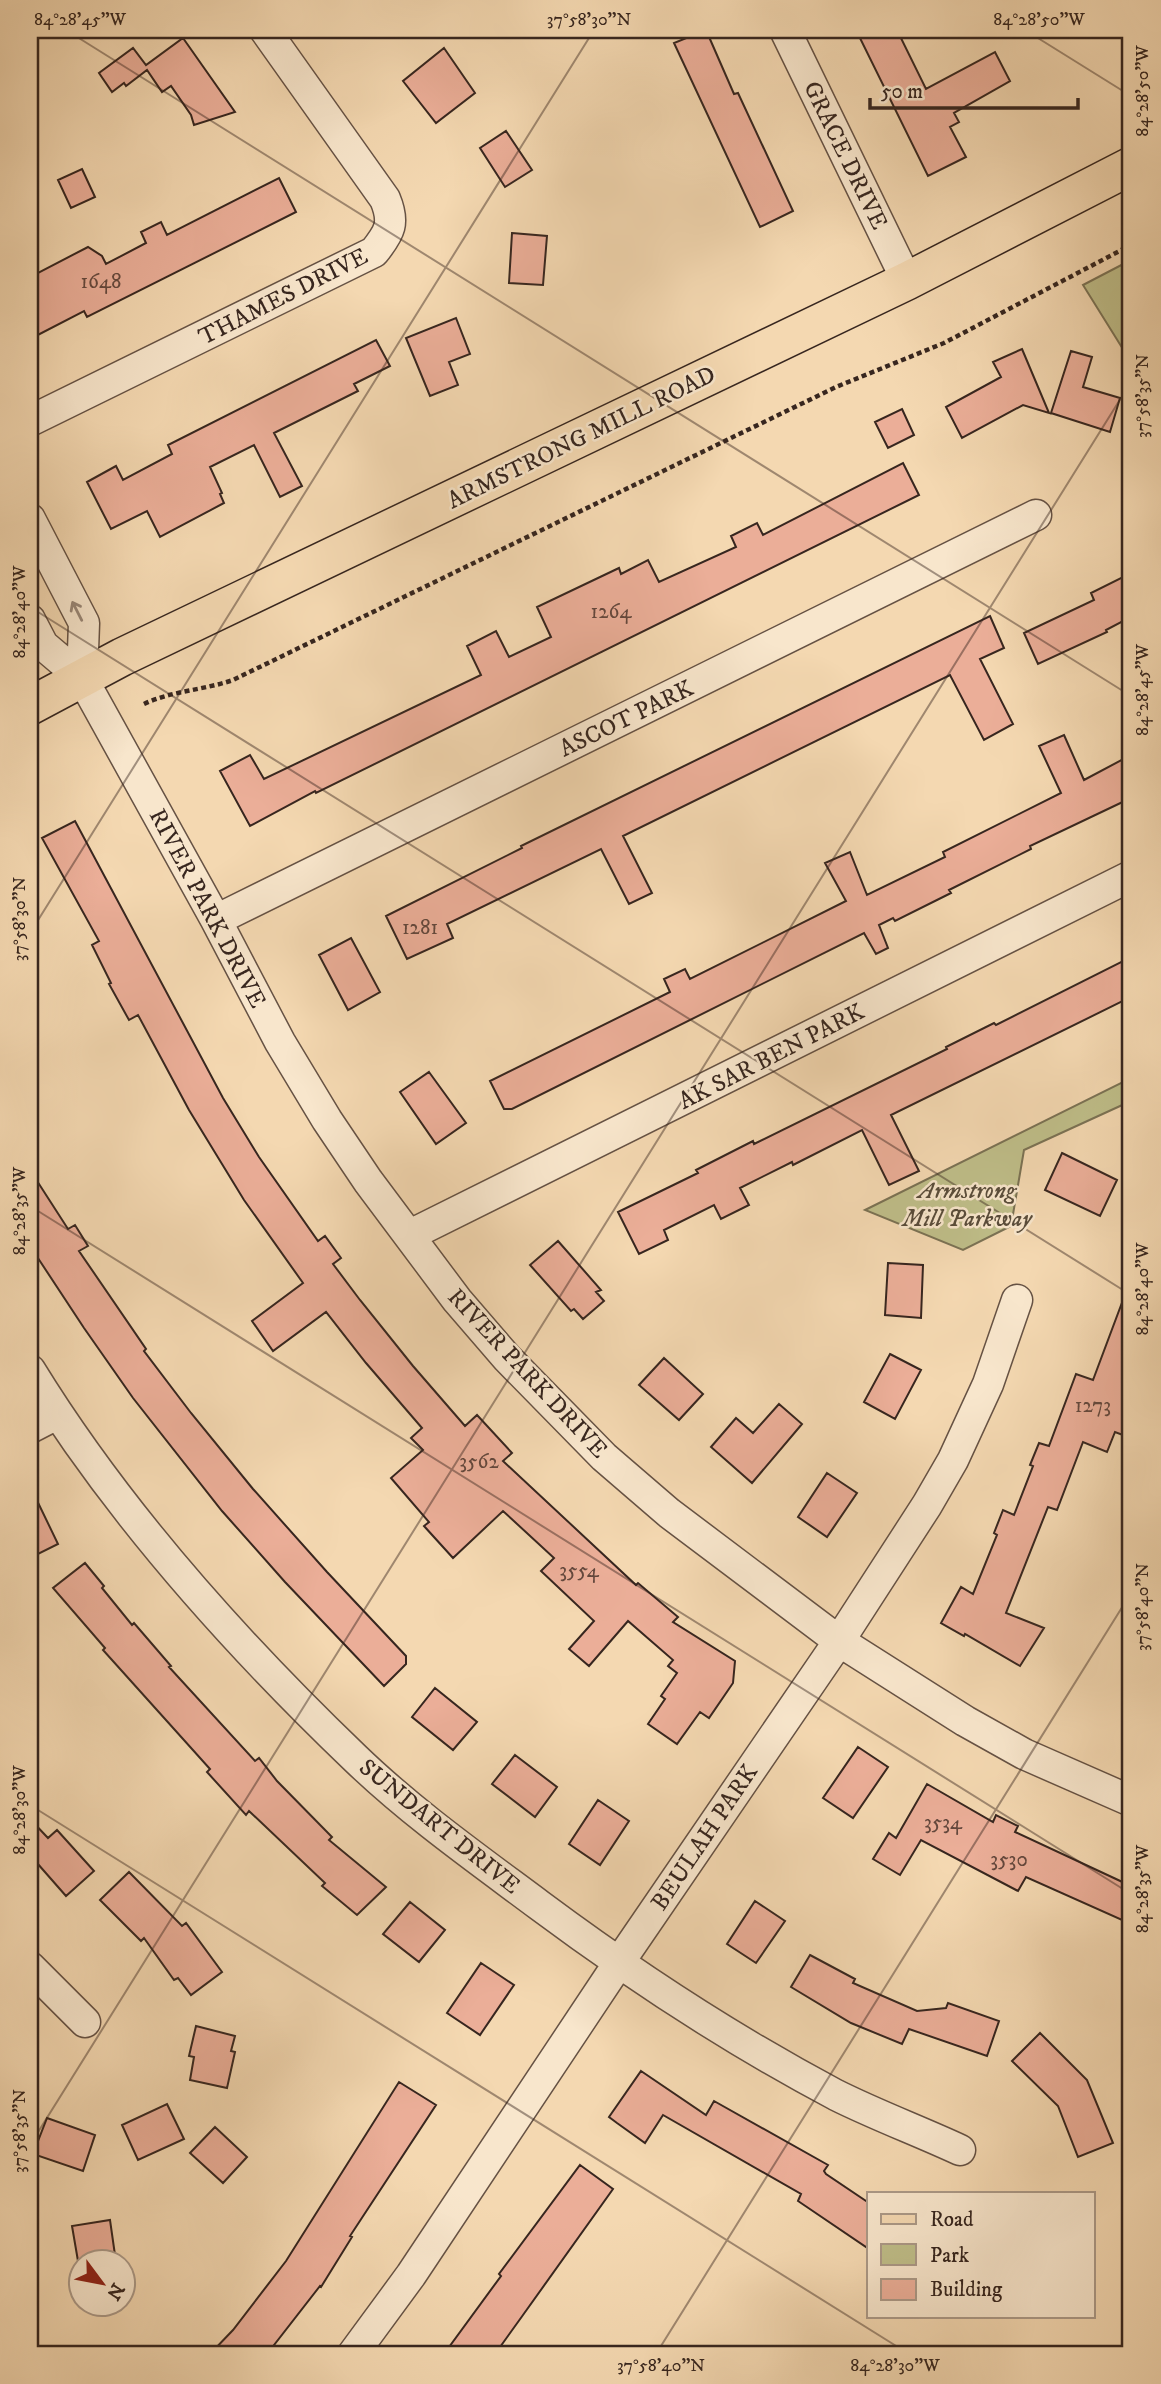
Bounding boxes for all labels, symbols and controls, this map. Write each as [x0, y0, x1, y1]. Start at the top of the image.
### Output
text: 84°28'45"W [34, 9, 127, 31]
text: 37°58'30"N [547, 9, 632, 31]
text: 84°28'50"W [993, 9, 1085, 31]
text: 84°28'50"W [1132, 45, 1154, 137]
scale bar [870, 66, 1079, 110]
street label: GRACE DRIVE [796, 76, 894, 235]
text: 50 m [881, 79, 923, 105]
street label: THAMES DRIVE [194, 241, 373, 352]
house number: 1648 [80, 269, 122, 295]
text: 37°58'35"N [1132, 354, 1154, 438]
street label: ARMSTRONG MILL ROAD [442, 360, 721, 516]
text: 84°28'40"W [9, 565, 31, 659]
house number: 1264 [590, 599, 632, 625]
one-way arrow [70, 601, 84, 622]
text: 84°28'45"W [1132, 643, 1154, 736]
street label: ASCOT PARK [554, 673, 699, 764]
street label: RIVER PARK DRIVE [142, 804, 272, 1013]
text: 37°58'30"N [9, 876, 31, 961]
house number: 1281 [402, 915, 438, 941]
street label: AK SAR BEN PARK [673, 997, 870, 1117]
text: 84°28'35"W [9, 1166, 31, 1255]
park label: Armstrong Mill Parkway [900, 1176, 1033, 1234]
text: 84°28'40"W [1132, 1242, 1154, 1336]
street label: RIVER PARK DRIVE [441, 1283, 614, 1465]
house number: 1273 [1075, 1393, 1111, 1419]
house number: 3562 [459, 1449, 499, 1475]
house number: 3554 [559, 1558, 600, 1584]
text: 37°58'40"N [1132, 1563, 1154, 1651]
street label: SUNDART DRIVE [353, 1753, 526, 1901]
street label: BEULAH PARK [645, 1758, 765, 1917]
text: 84°28'30"W [9, 1765, 31, 1855]
house number: 3534 [924, 1810, 963, 1836]
text: 84°28'35"W [1132, 1844, 1154, 1933]
house number: 3530 [990, 1847, 1028, 1873]
text: 37°58'35"N [9, 2089, 31, 2173]
legend [867, 2192, 1094, 2318]
text: Road [930, 2207, 974, 2233]
text: Park [930, 2243, 970, 2269]
north arrow [66, 2248, 136, 2318]
text: Building [930, 2277, 1003, 2303]
text: N [101, 2279, 129, 2304]
text: 37°58'40"N [617, 2355, 705, 2377]
text: 84°28'30"W [850, 2355, 940, 2377]

